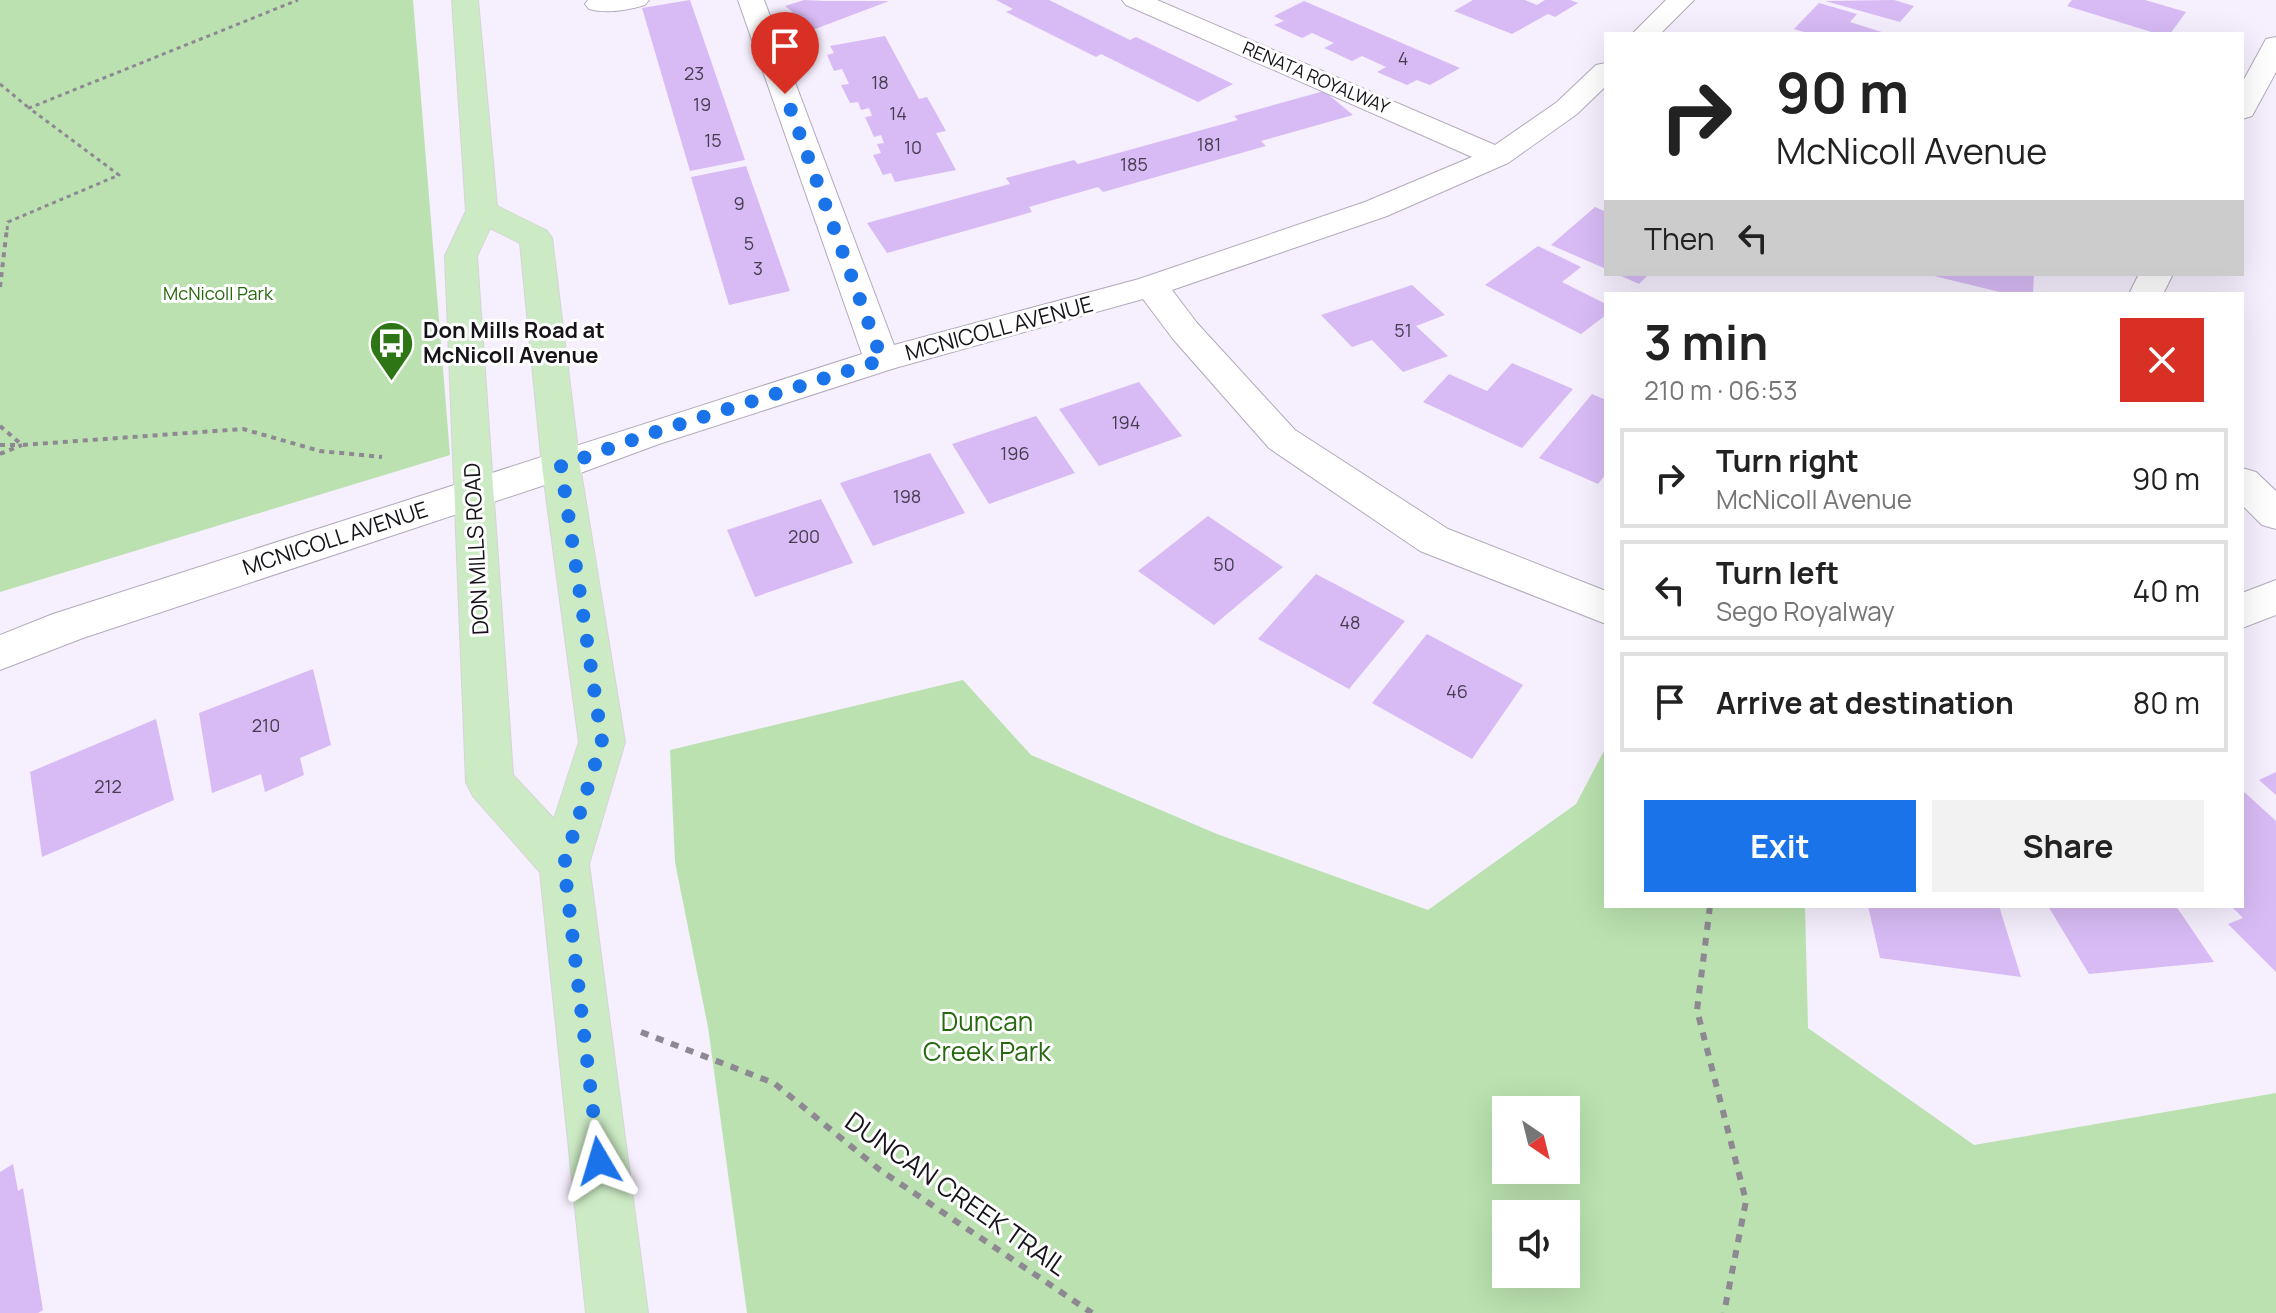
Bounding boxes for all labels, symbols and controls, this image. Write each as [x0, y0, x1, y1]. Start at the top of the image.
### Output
pin [751, 12, 819, 94]
icon: arrive [763, 24, 807, 68]
street label: RENATA ROYALWAY [1239, 35, 1394, 119]
house number: 4 [1398, 46, 1408, 70]
text: 90 m [1776, 53, 1909, 130]
house number: 23 [684, 61, 704, 85]
icon: right [1644, 64, 1748, 168]
house number: 18 [871, 70, 889, 94]
house number: 19 [693, 92, 711, 116]
house number: 14 [889, 101, 907, 125]
text: McNicoll Avenue [1776, 126, 2047, 175]
house number: 15 [704, 128, 722, 152]
house number: 181 [1197, 132, 1221, 156]
house number: 10 [904, 135, 922, 159]
house number: 185 [1120, 152, 1148, 176]
house number: 9 [733, 191, 745, 215]
icon: left [1731, 216, 1775, 260]
text: Then [1644, 218, 1715, 259]
house number: 5 [744, 231, 754, 255]
house number: 3 [753, 256, 763, 280]
park label: McNicoll Park [163, 281, 274, 305]
street label: MCNICOLL AVENUE [902, 289, 1096, 367]
text: 3 min [1644, 309, 1768, 374]
place label: Don Mills Road at McNicoll Avenue [423, 315, 605, 370]
house number: 51 [1394, 318, 1412, 342]
button: close [2120, 318, 2204, 402]
bus stop icon: Don Mills Road at McNicoll Avenue [368, 319, 416, 382]
text: 210 m · 06:53 [1644, 372, 1798, 408]
house number: 194 [1112, 410, 1140, 434]
text: Turn right [1716, 440, 1859, 481]
house number: 196 [1000, 441, 1030, 465]
icon: right [1648, 456, 1692, 500]
text: 90 m [2132, 458, 2200, 499]
street label: DON MILLS ROAD [457, 462, 495, 636]
text: McNicoll Avenue [1716, 481, 1912, 517]
house number: 198 [893, 484, 921, 508]
street label: MCNICOLL AVENUE [239, 494, 431, 582]
house number: 200 [788, 524, 820, 548]
house number: 50 [1213, 552, 1235, 576]
text: Turn left [1716, 552, 1839, 593]
icon: left [1648, 568, 1692, 612]
text: 40 m [2133, 570, 2200, 611]
text: Sego Royalway [1716, 593, 1895, 629]
house number: 48 [1339, 610, 1361, 634]
house number: 46 [1446, 679, 1468, 703]
icon: arrive [1648, 680, 1692, 724]
text: Arrive at destination [1716, 682, 2014, 723]
text: 80 m [2133, 682, 2200, 723]
house number: 210 [252, 713, 280, 737]
house number: 212 [94, 774, 122, 798]
button: Exit [1644, 800, 1916, 892]
button: Share [1932, 800, 2204, 892]
park label: Duncan Creek Park [923, 1003, 1052, 1069]
north arrow [1492, 1096, 1580, 1184]
map controls [1492, 1096, 1580, 1288]
street label: DUNCAN CREEK TRAIL [838, 1103, 1075, 1284]
position arrow [557, 1119, 641, 1203]
button: sound [1492, 1200, 1580, 1288]

